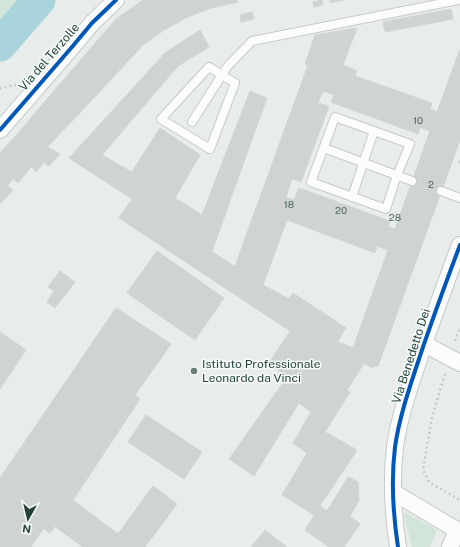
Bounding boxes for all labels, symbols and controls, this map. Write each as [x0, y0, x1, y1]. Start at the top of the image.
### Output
street label: Via del Terzolle [16, 20, 82, 94]
house number: 10 [413, 114, 423, 126]
house number: 2 [428, 178, 434, 190]
house number: 18 [284, 198, 294, 210]
house number: 20 [335, 204, 347, 216]
house number: 28 [389, 211, 401, 223]
street label: Via Benedetto Dei [389, 307, 433, 405]
place label: Istituto Professionale Leonardo da Vinci [202, 357, 321, 385]
marker: Istituto Professionale Leonardo da Vinci [189, 366, 199, 376]
north arrow [8, 499, 48, 539]
text: N [22, 522, 32, 535]

